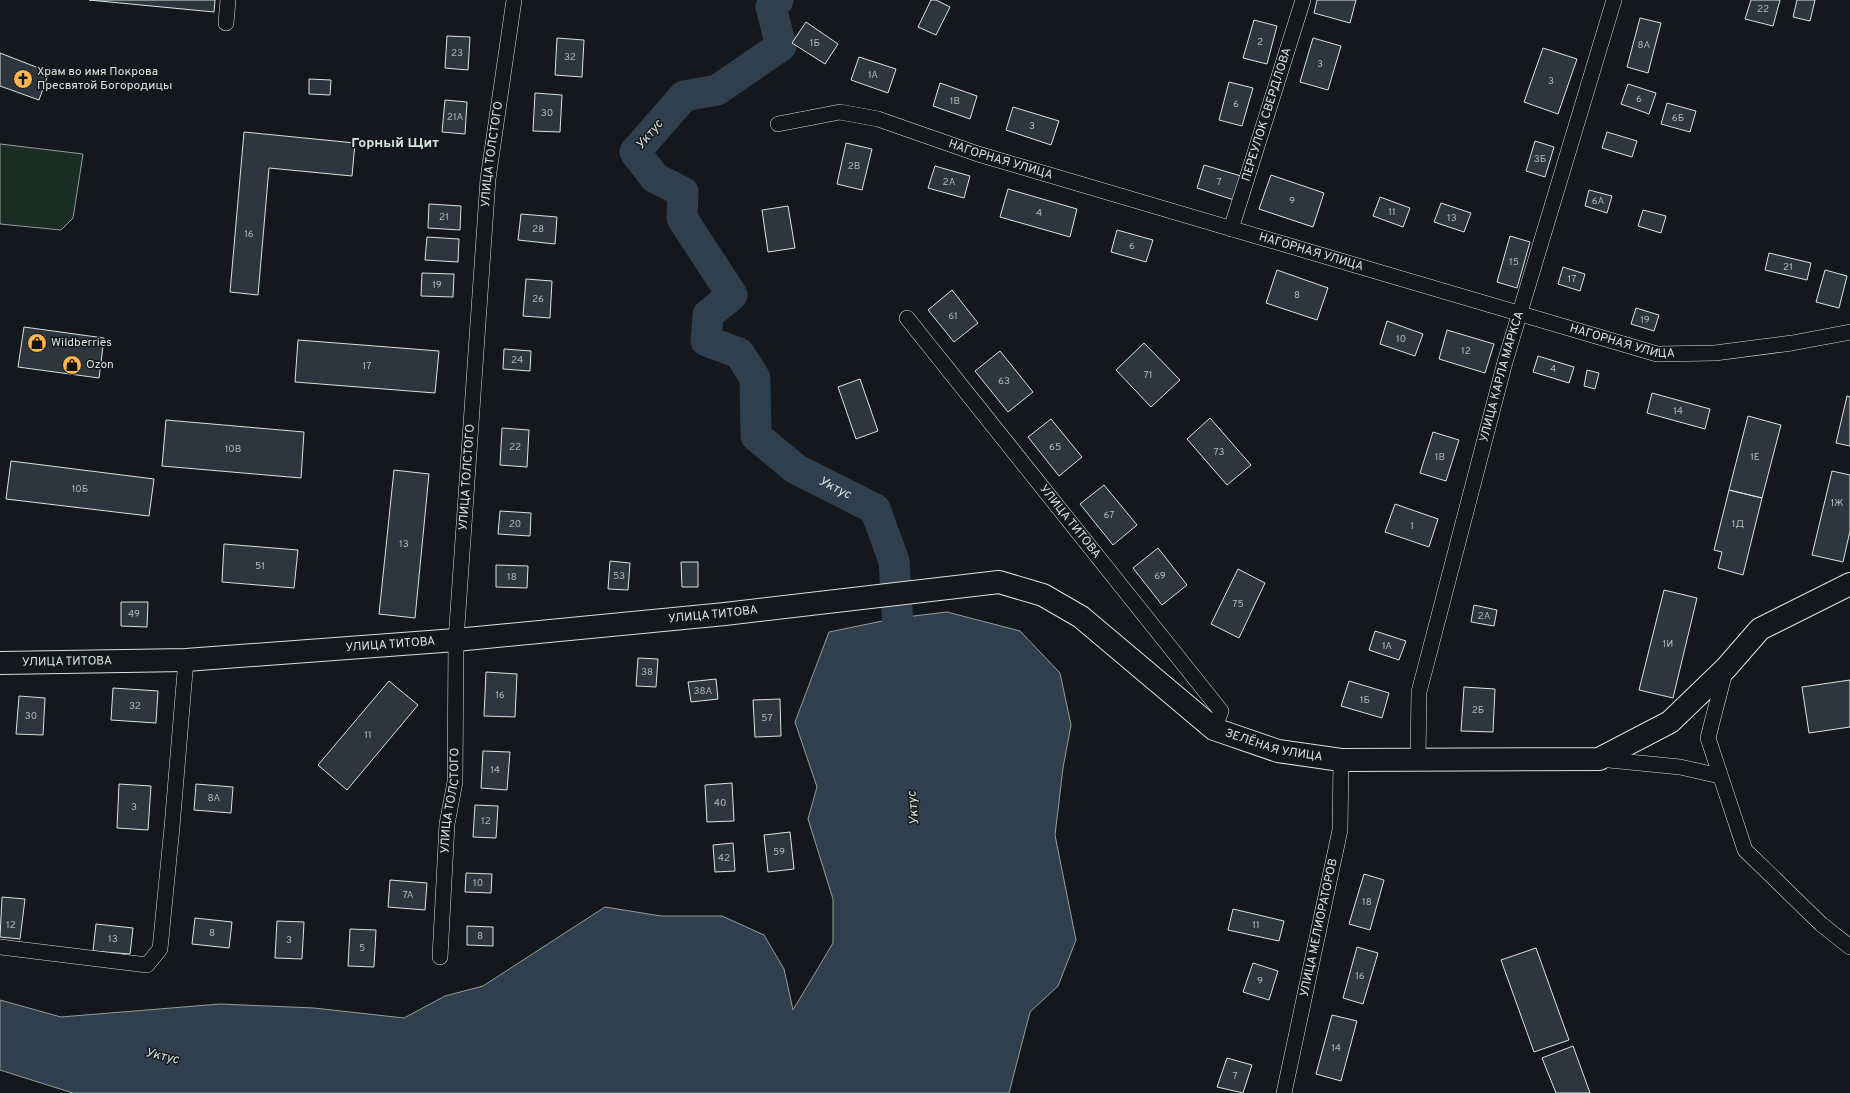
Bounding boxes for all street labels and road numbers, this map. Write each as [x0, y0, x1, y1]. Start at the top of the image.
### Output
street label: ПЕРЕУЛОК СВЕРДЛОВА [1238, 46, 1296, 183]
street label: УЛИЦА ТОЛСТОГО [478, 100, 507, 208]
street label: НАГОРНАЯ УЛИЦА [946, 136, 1055, 184]
street label: НАГОРНАЯ УЛИЦА [1257, 229, 1366, 275]
street label: УЛИЦА КАРЛА МАРКСА [1476, 309, 1528, 444]
street label: НАГОРНАЯ УЛИЦА [1568, 321, 1675, 362]
street label: УЛИЦА ТОЛСТОГО [456, 424, 479, 531]
street label: УЛИЦА ТИТОВА [1036, 482, 1104, 562]
street label: УЛИЦА ТИТОВА [667, 602, 759, 627]
street label: УЛИЦА ТИТОВА [345, 634, 436, 656]
street label: УЛИЦА ТИТОВА [22, 653, 112, 671]
street label: ЗЕЛЁНАЯ УЛИЦА [1223, 725, 1324, 765]
street label: УЛИЦА ТОЛСТОГО [437, 748, 464, 854]
street label: УЛИЦА МЕЛИОРАТОРОВ [1297, 857, 1342, 998]

